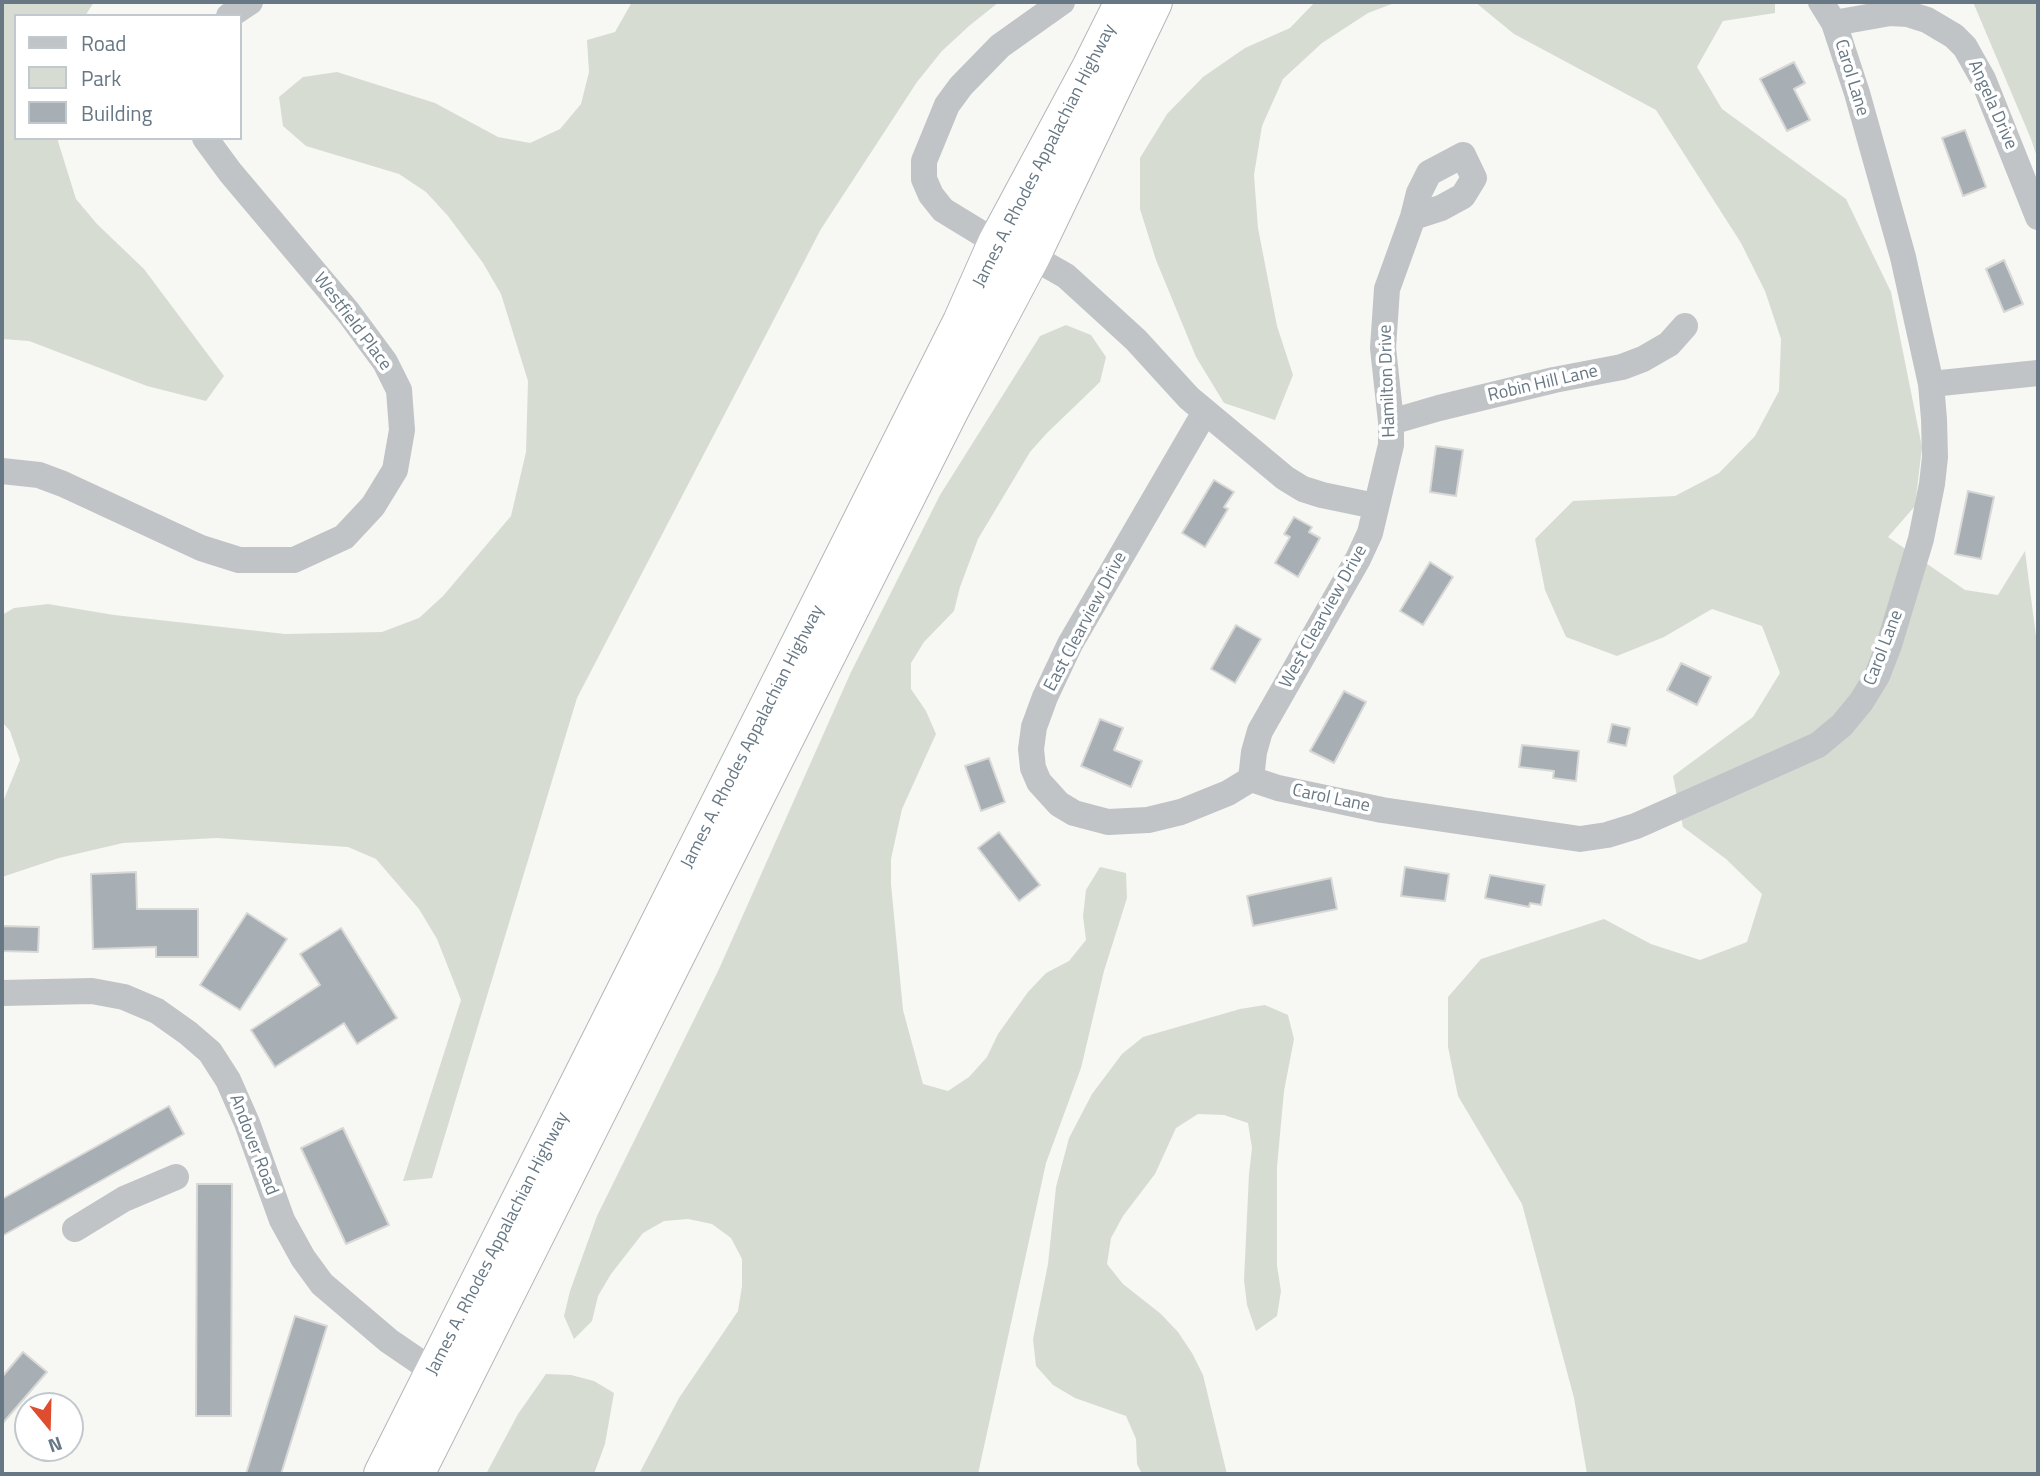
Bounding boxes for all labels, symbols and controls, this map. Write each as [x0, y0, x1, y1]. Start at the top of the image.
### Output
legend [14, 14, 242, 140]
street label: James A. Rhodes Appalachian Highway [969, 21, 1121, 291]
text: Road [81, 27, 126, 59]
street label: Carol Lane [1829, 37, 1873, 119]
street label: Angela Drive [1963, 57, 2021, 153]
text: Park [81, 62, 121, 94]
text: Building [81, 97, 152, 129]
street label: Westfield Place [308, 269, 396, 375]
street label: Hamilton Drive [1375, 324, 1401, 438]
street label: Robin Hill Lane [1486, 361, 1600, 407]
street label: West Clearview Drive [1276, 542, 1372, 692]
street label: East Clearview Drive [1040, 549, 1132, 695]
street label: James A. Rhodes Appalachian Highway [677, 602, 829, 872]
street label: Carol Lane [1860, 607, 1908, 689]
street label: Carol Lane [1290, 780, 1372, 818]
street label: Andover Road [224, 1092, 282, 1198]
street label: James A. Rhodes Appalachian Highway [422, 1109, 574, 1379]
north arrow [14, 1392, 84, 1462]
text: N [44, 1430, 66, 1461]

